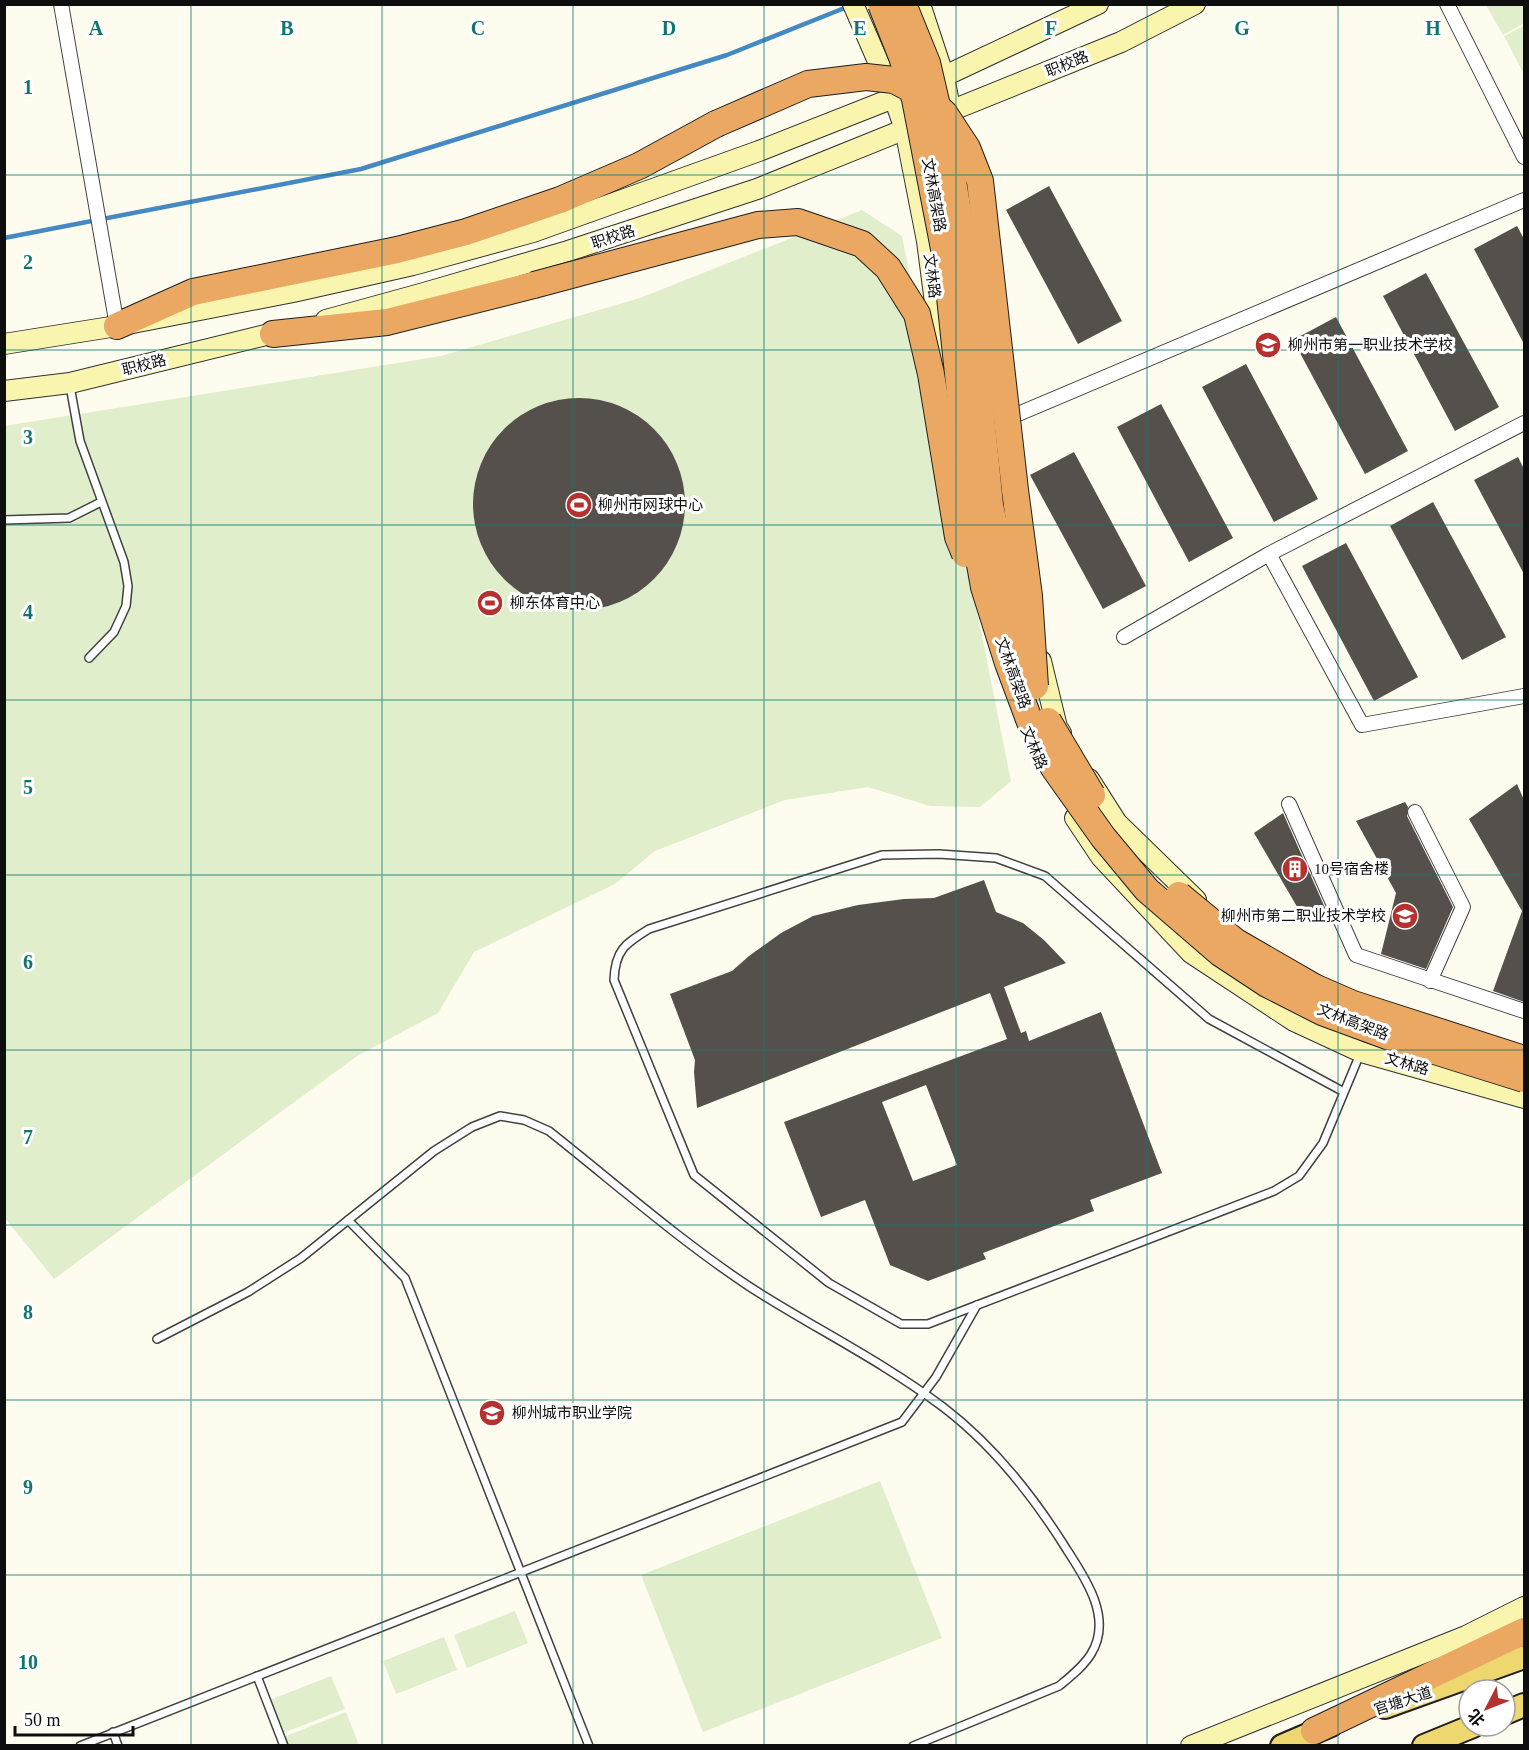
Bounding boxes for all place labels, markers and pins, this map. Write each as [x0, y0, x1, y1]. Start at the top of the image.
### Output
school or university icon: 柳州市第一职业技术学校 [1253, 330, 1283, 360]
place label: 柳州市第一职业技术学校 [1288, 336, 1453, 353]
sports icon: 柳州市网球中心 [564, 490, 594, 520]
place label: 柳州市网球中心 [598, 496, 703, 513]
sports icon: 柳东体育中心 [475, 588, 505, 618]
place label: 柳东体育中心 [510, 595, 600, 611]
building icon: 10号宿舍楼 [1280, 854, 1310, 884]
place label: 10号宿舍楼 [1314, 861, 1389, 877]
school or university icon: 柳州市第二职业技术学校 [1390, 901, 1420, 931]
place label: 柳州市第二职业技术学校 [1221, 907, 1386, 924]
school or university icon: 柳州城市职业学院 [477, 1398, 507, 1428]
place label: 柳州城市职业学院 [512, 1404, 632, 1421]

